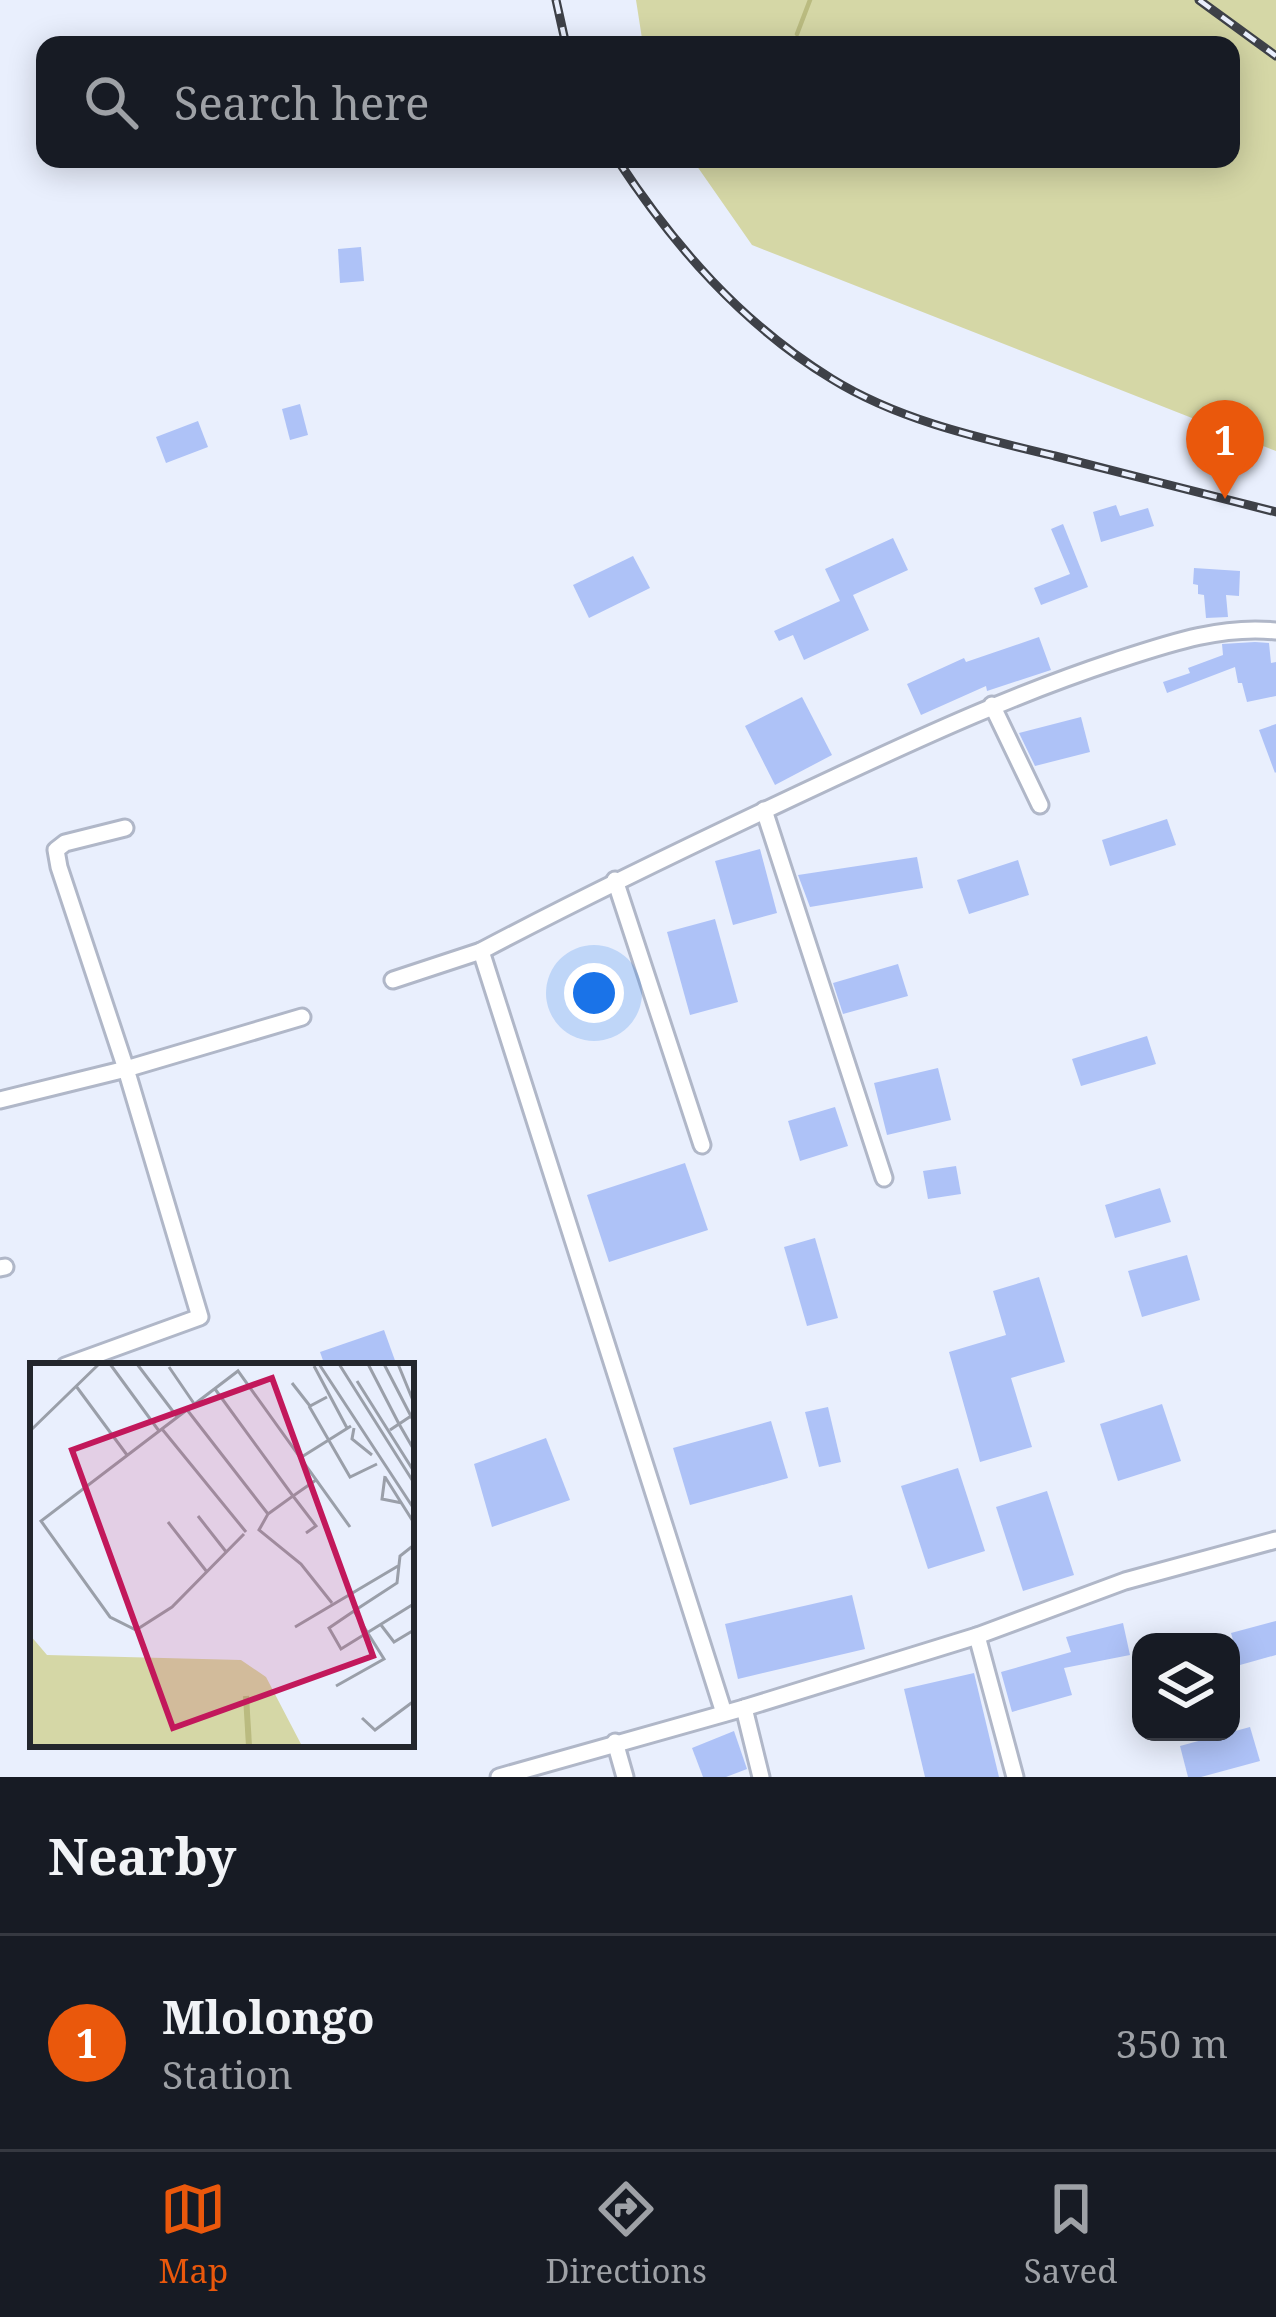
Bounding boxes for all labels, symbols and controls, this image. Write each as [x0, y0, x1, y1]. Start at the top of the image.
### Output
search box [36, 36, 1240, 168]
icon: search [78, 69, 144, 135]
text: Search here [174, 72, 429, 133]
pin: 1 [1186, 400, 1264, 499]
your location [564, 963, 624, 1023]
inset map [30, 1363, 414, 1747]
map controls [1132, 1633, 1240, 1741]
button: layers [1132, 1633, 1240, 1741]
text: Nearby [48, 1820, 236, 1890]
text: Mlolongo [162, 1986, 375, 2047]
text: 1 [76, 2016, 98, 2069]
text: 350 m [1116, 2016, 1228, 2069]
text: Station [162, 2047, 293, 2100]
tab: Map [159, 2176, 228, 2293]
tab: Directions [545, 2176, 707, 2293]
tab: Saved [1024, 2176, 1117, 2293]

